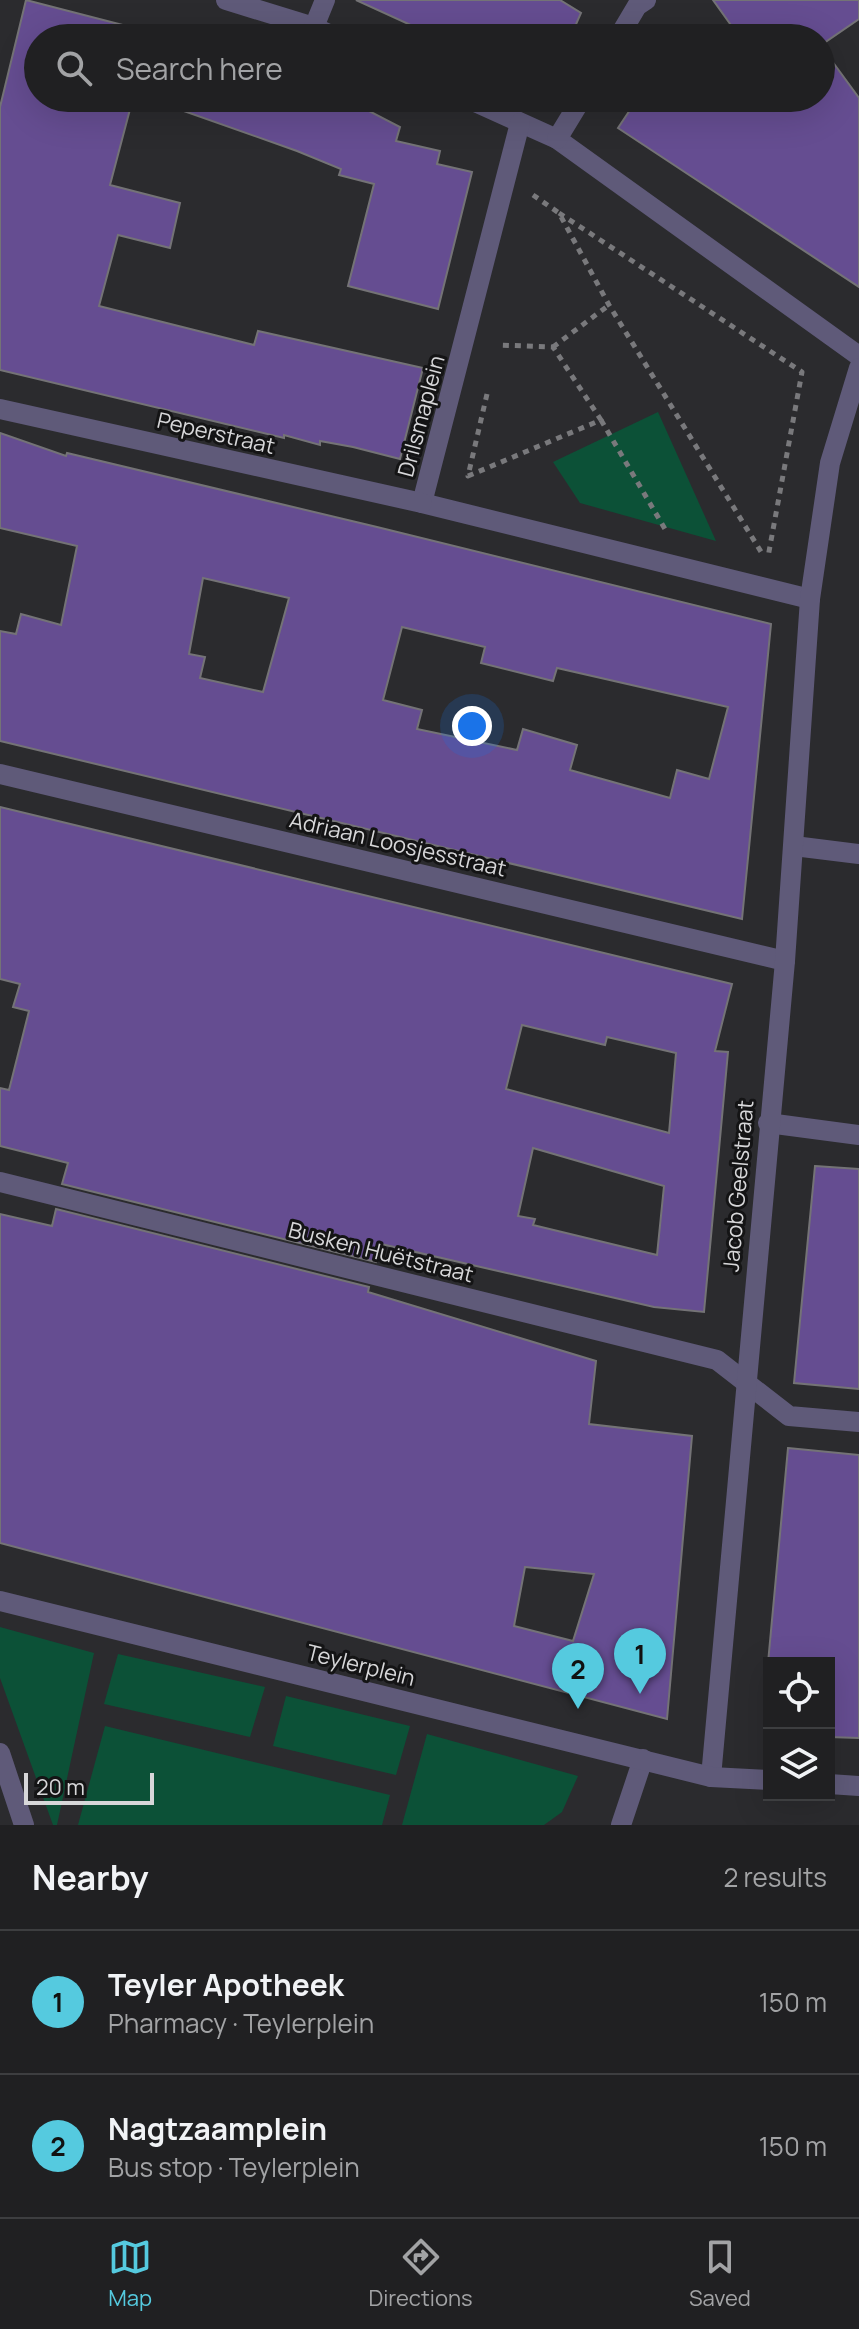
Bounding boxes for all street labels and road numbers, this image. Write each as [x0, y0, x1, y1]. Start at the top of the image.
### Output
street label: Drilsmaplein [390, 352, 452, 480]
street label: Peperstraat [154, 405, 278, 461]
street label: Adriaan Loosjesstraat [287, 804, 510, 884]
street label: Jacob Geelstraat [716, 1099, 760, 1273]
street label: Busken Huëtstraat [285, 1214, 477, 1290]
street label: Teylerplein [304, 1637, 418, 1693]

